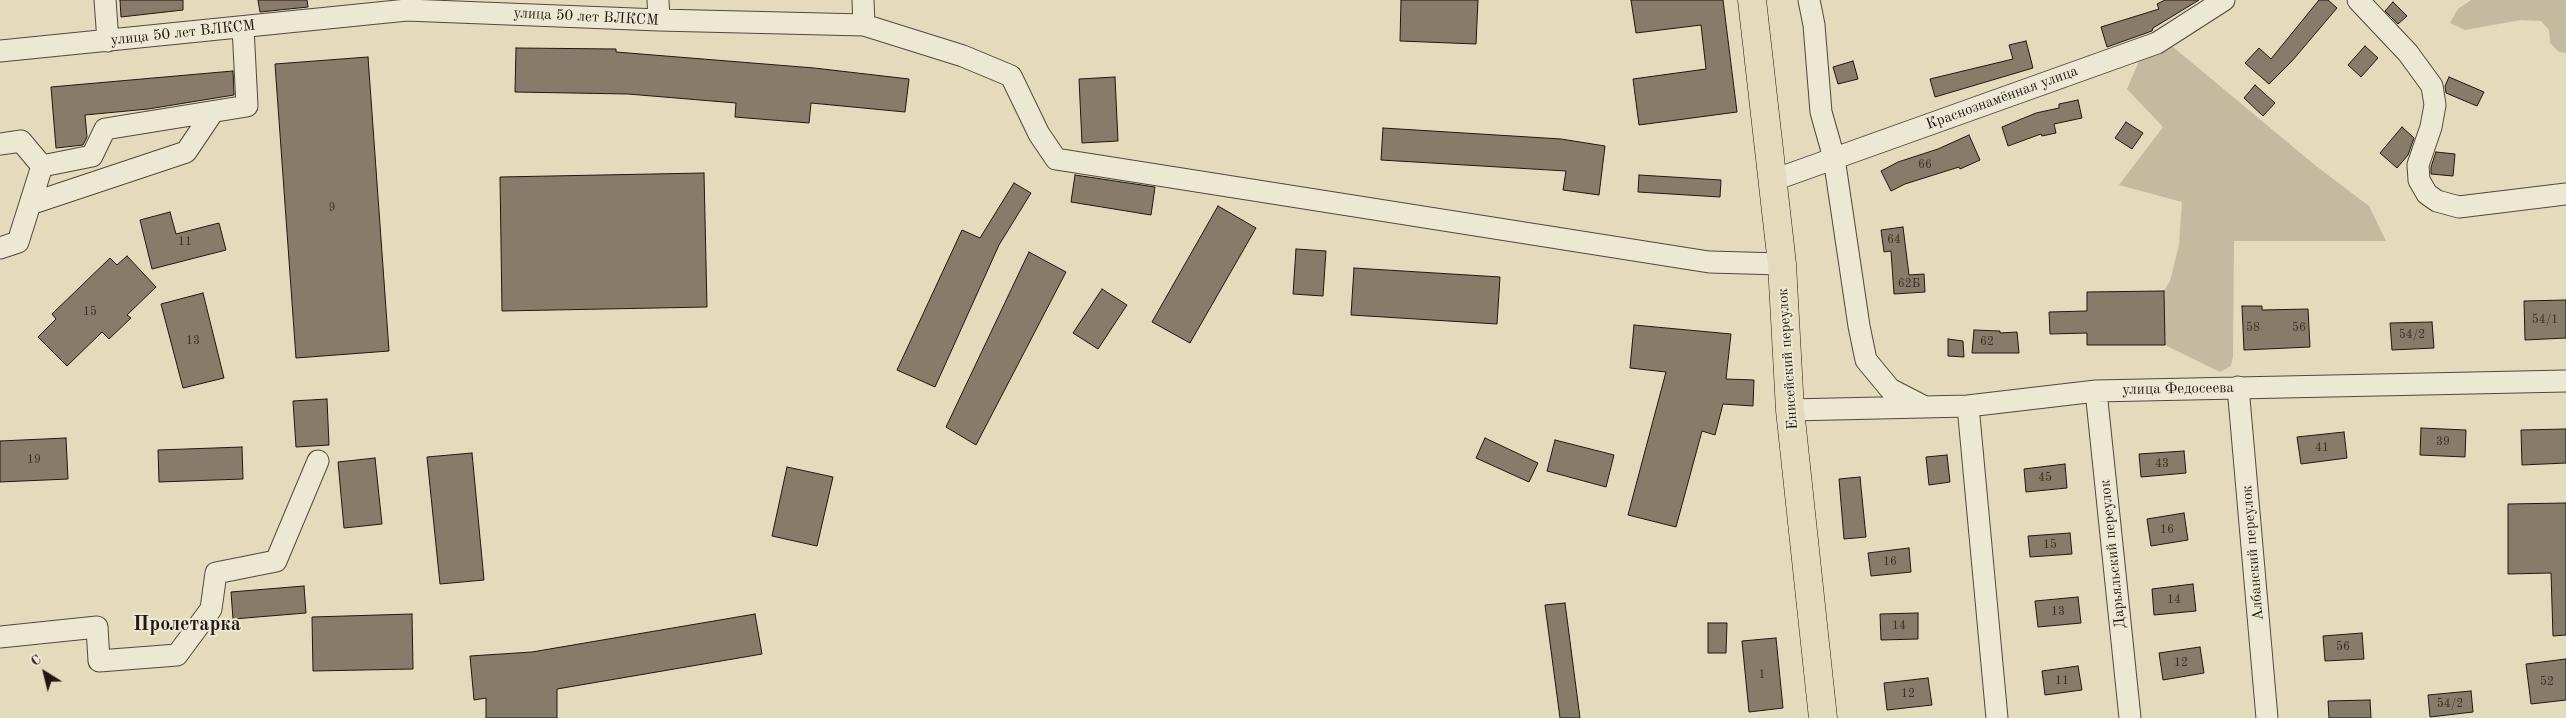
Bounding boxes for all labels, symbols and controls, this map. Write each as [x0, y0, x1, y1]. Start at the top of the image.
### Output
street label: улица 50 лет ВЛКСМ [513, 4, 659, 30]
street label: улица 50 лет ВЛКСМ [110, 16, 256, 50]
street label: Краснознамённая улица [1924, 62, 2080, 134]
house number: 66 [1918, 158, 1932, 172]
house number: 9 [329, 201, 335, 215]
house number: 64 [1887, 233, 1901, 247]
house number: 11 [178, 235, 192, 249]
house number: 62Б [1898, 277, 1920, 291]
street label: Енисейский переулок [1774, 288, 1802, 430]
house number: 15 [83, 305, 97, 319]
house number: 54/1 [2532, 313, 2558, 327]
house number: 58 [2246, 321, 2260, 335]
house number: 56 [2292, 321, 2306, 335]
house number: 54/2 [2399, 328, 2425, 342]
house number: 13 [186, 334, 200, 348]
house number: 62 [1980, 335, 1994, 349]
street label: улица Федосеева [2122, 379, 2234, 399]
house number: 39 [2436, 435, 2450, 449]
house number: 41 [2315, 441, 2329, 455]
house number: 19 [27, 453, 41, 467]
house number: 43 [2155, 457, 2169, 471]
house number: 45 [2038, 471, 2052, 485]
street label: Дарьяльский переулок [2096, 479, 2130, 629]
street label: Албанский переулок [2238, 485, 2268, 621]
house number: 16 [2160, 523, 2174, 537]
house number: 15 [2043, 538, 2057, 552]
house number: 16 [1883, 555, 1897, 569]
house number: 14 [2167, 593, 2181, 607]
house number: 13 [2051, 605, 2065, 619]
district label: Пролетарка [133, 613, 241, 637]
house number: 14 [1892, 619, 1906, 633]
house number: 56 [2336, 640, 2350, 654]
north arrow [20, 648, 70, 698]
text: С [28, 652, 44, 669]
house number: 12 [2174, 656, 2188, 670]
house number: 1 [1759, 668, 1765, 682]
house number: 11 [2055, 674, 2069, 688]
house number: 52 [2540, 675, 2554, 689]
house number: 12 [1901, 687, 1915, 701]
house number: 54/2 [2437, 697, 2463, 711]

